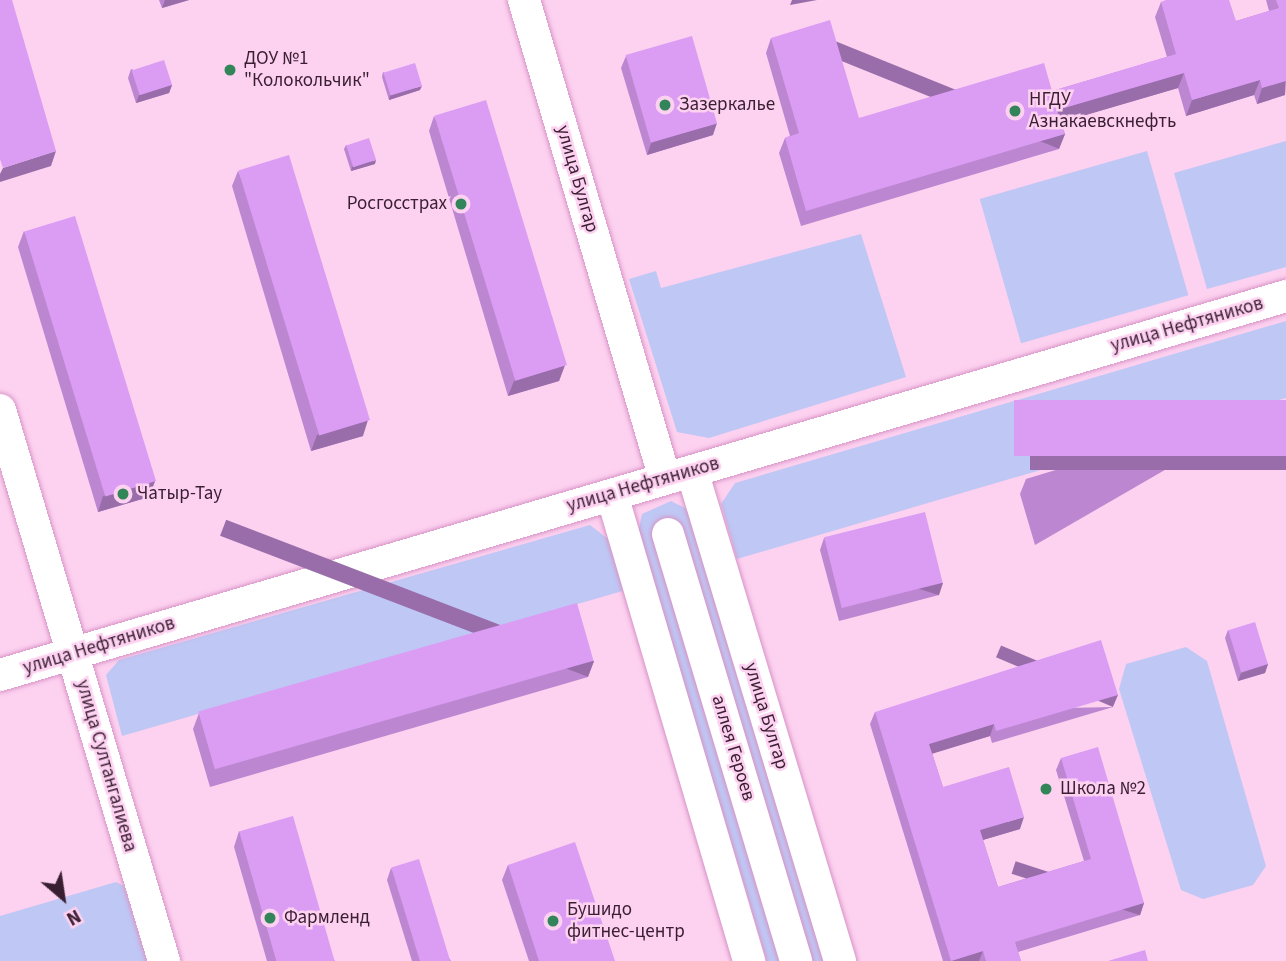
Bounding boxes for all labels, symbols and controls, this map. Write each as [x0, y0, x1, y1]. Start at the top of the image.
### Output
place label: ДОУ №1 "Колокольчик" [244, 48, 370, 92]
marker: ДОУ №1 "Колокольчик" [222, 62, 238, 78]
place label: НГДУ Азнакаевскнефть [1029, 89, 1176, 133]
place label: Зазеркалье [679, 94, 775, 116]
marker: Зазеркалье [657, 97, 673, 113]
marker: НГДУ Азнакаевскнефть [1007, 103, 1023, 119]
street label: улица Булгар [551, 123, 603, 235]
place label: Росгосстрах [347, 193, 447, 215]
marker: Росгосстрах [453, 196, 469, 212]
street label: улица Нефтяников [1108, 292, 1266, 358]
street label: улица Нефтяников [564, 452, 722, 518]
place label: Чатыр-Тау [137, 483, 222, 505]
marker: Чатыр-Тау [115, 486, 131, 502]
street label: улица Нефтяников [20, 612, 178, 680]
street label: улица Булгар [739, 660, 793, 772]
street label: улица Султангалиева [71, 677, 141, 855]
street label: аллея Героев [706, 692, 760, 804]
place label: Школа №2 [1060, 778, 1146, 800]
marker: Школа №2 [1038, 781, 1054, 797]
north arrow [28, 863, 98, 933]
place label: Бушидо фитнес-центр [567, 899, 685, 943]
text: N [61, 902, 86, 932]
place label: Фармленд [284, 907, 370, 929]
marker: Фармленд [262, 910, 278, 926]
marker: Бушидо фитнес-центр [545, 913, 561, 929]

